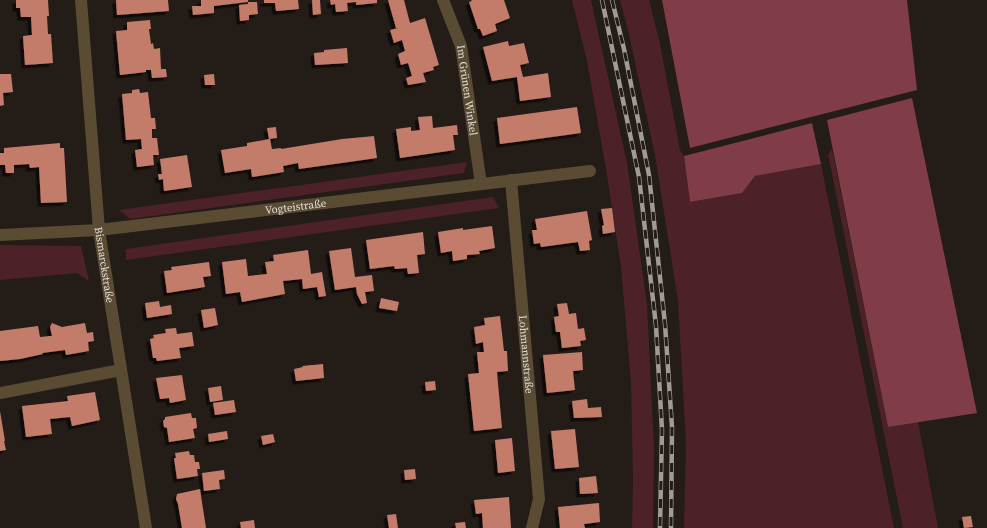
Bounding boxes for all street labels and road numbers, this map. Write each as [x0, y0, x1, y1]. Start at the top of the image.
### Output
street label: Im Grünen Winkel [453, 44, 481, 136]
street label: Vogteistraße [264, 195, 327, 218]
street label: Bismarckstraße [91, 226, 118, 304]
street label: Lohmannstraße [515, 315, 537, 395]

